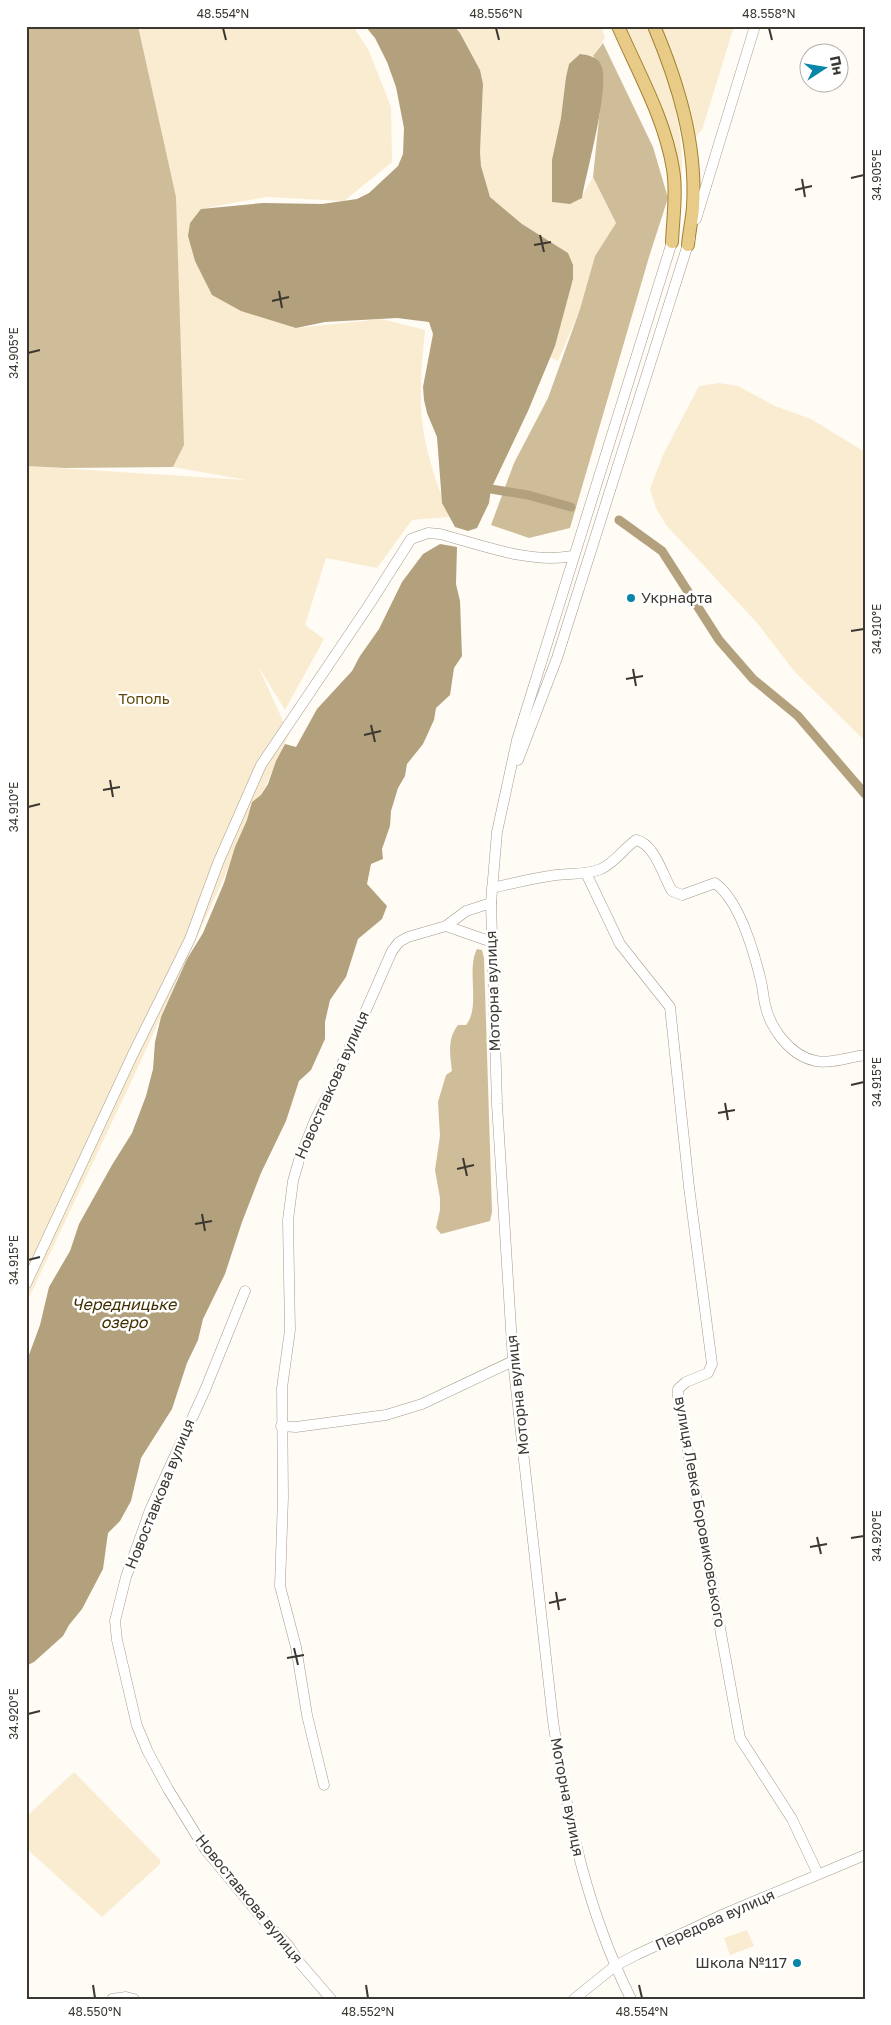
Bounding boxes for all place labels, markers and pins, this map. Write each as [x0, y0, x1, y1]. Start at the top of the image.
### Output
place label: Укрнафта [641, 588, 712, 606]
marker: Укрнафта [625, 592, 637, 604]
place label: Школа №117 [695, 1953, 787, 1971]
marker: Школа №117 [791, 1957, 803, 1969]

